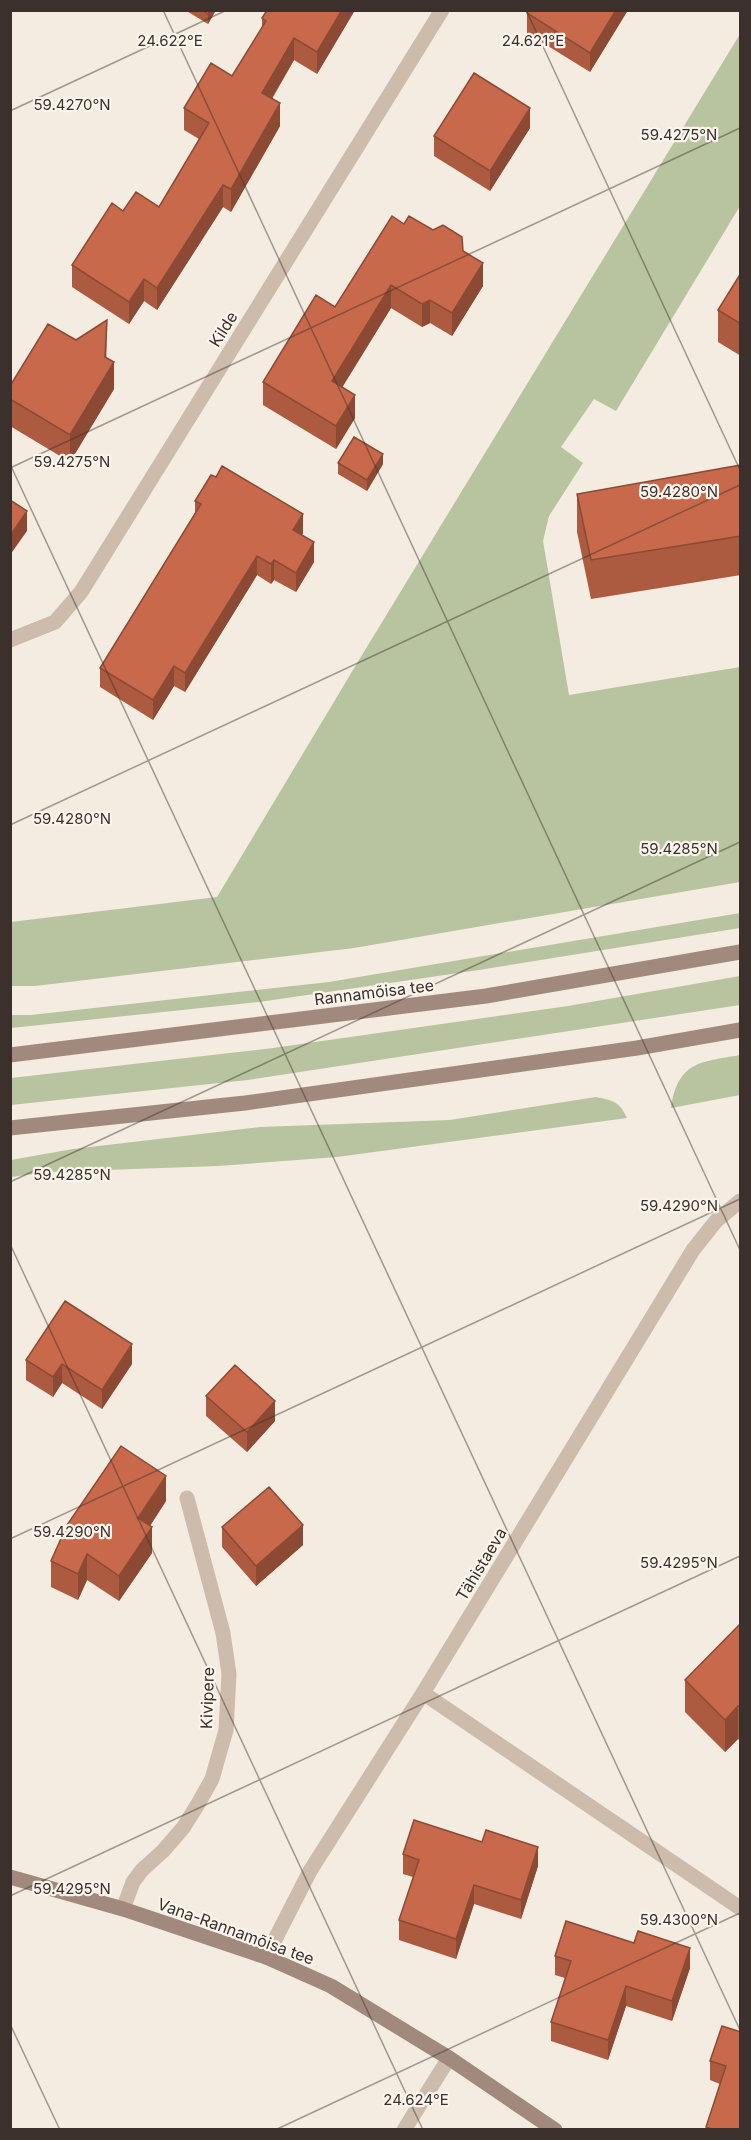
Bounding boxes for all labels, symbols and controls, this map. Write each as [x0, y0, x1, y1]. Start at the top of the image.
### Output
text: 24.622°E [137, 31, 203, 50]
text: 24.621°E [502, 31, 564, 50]
text: 59.4270°N [33, 95, 111, 114]
text: 59.4275°N [641, 125, 717, 144]
street label: Kilde [204, 308, 242, 350]
text: 59.4275°N [34, 452, 110, 471]
text: 59.4280°N [640, 482, 718, 501]
text: 59.4280°N [33, 809, 111, 828]
text: 59.4285°N [640, 839, 718, 858]
street label: Rannamõisa tee [313, 975, 435, 1009]
text: 59.4285°N [33, 1165, 111, 1184]
text: 59.4290°N [640, 1196, 718, 1215]
text: 59.4290°N [33, 1522, 111, 1541]
street label: Tähistaeva [451, 1524, 511, 1604]
text: 59.4295°N [640, 1553, 718, 1572]
street label: Kivipere [196, 1667, 218, 1729]
text: 59.4295°N [33, 1879, 111, 1898]
street label: Vana-Rannamõisa tee [155, 1893, 317, 1969]
text: 59.4300°N [640, 1910, 718, 1929]
text: 24.624°E [383, 2090, 449, 2109]

